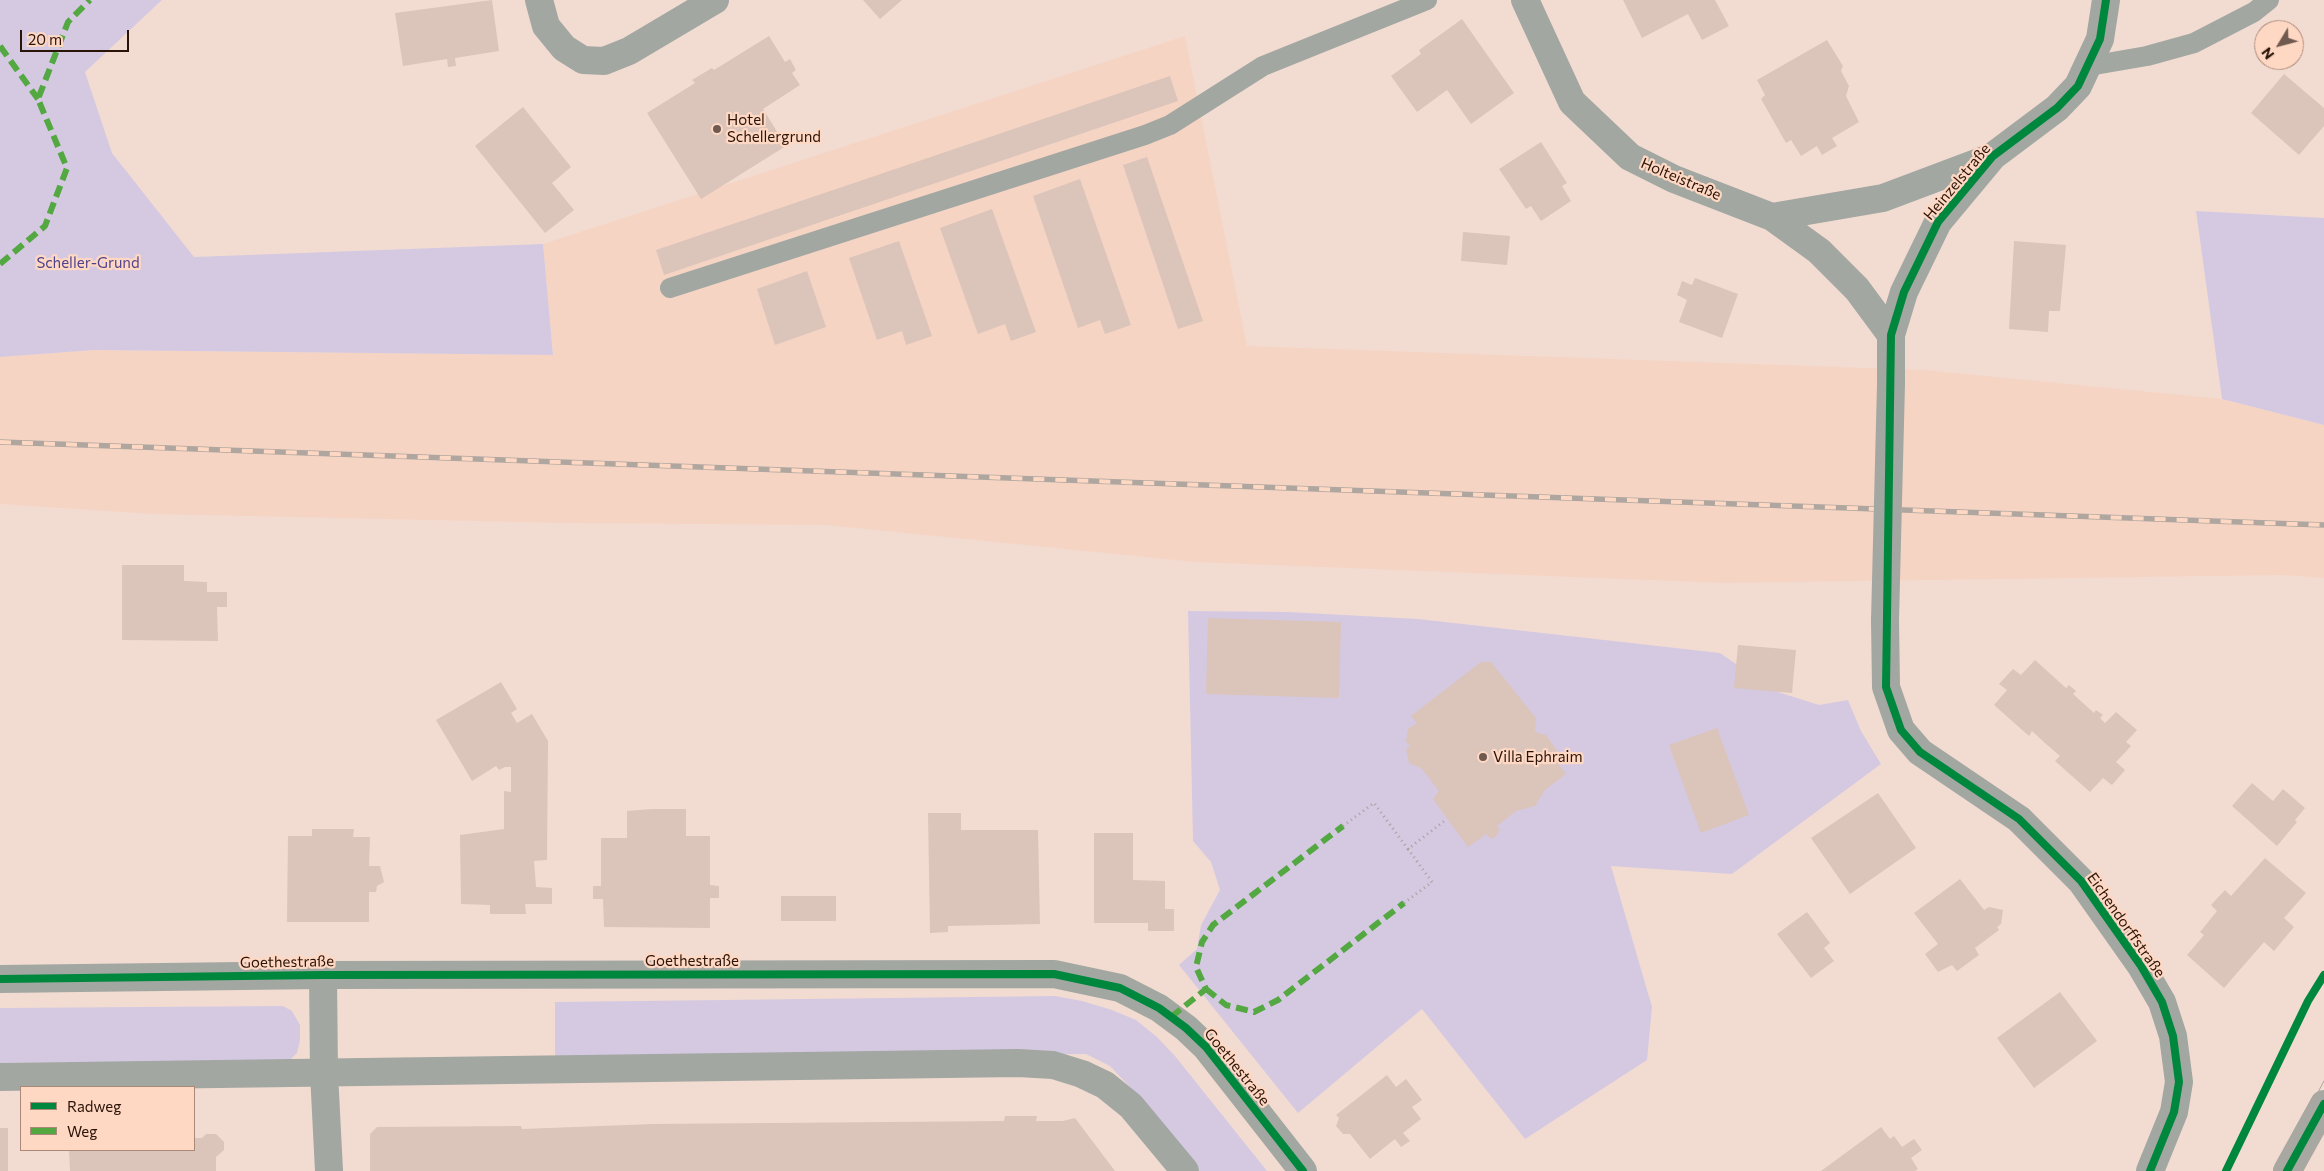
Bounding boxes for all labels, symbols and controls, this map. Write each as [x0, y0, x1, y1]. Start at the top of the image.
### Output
scale bar [22, 20, 131, 52]
north arrow [2254, 20, 2304, 70]
text: 20 m [28, 30, 62, 48]
text: N [2257, 44, 2277, 63]
place label: Hotel Schellergrund [727, 111, 821, 146]
marker: Hotel Schellergrund [711, 123, 723, 135]
street label: Heinzelstraße [1920, 140, 1994, 224]
street label: Holteistraße [1638, 154, 1724, 204]
park label: Scheller-Grund [36, 254, 140, 272]
place label: Villa Ephraim [1493, 748, 1582, 766]
marker: Villa Ephraim [1477, 751, 1489, 763]
street label: Eichendorffstraße [2083, 869, 2169, 981]
street label: Goethestraße [240, 952, 334, 972]
street label: Goethestraße [645, 952, 739, 970]
street label: Goethestraße [1200, 1025, 1274, 1109]
legend [20, 1086, 195, 1151]
text: Radweg [67, 1097, 121, 1115]
text: Weg [67, 1122, 97, 1140]

